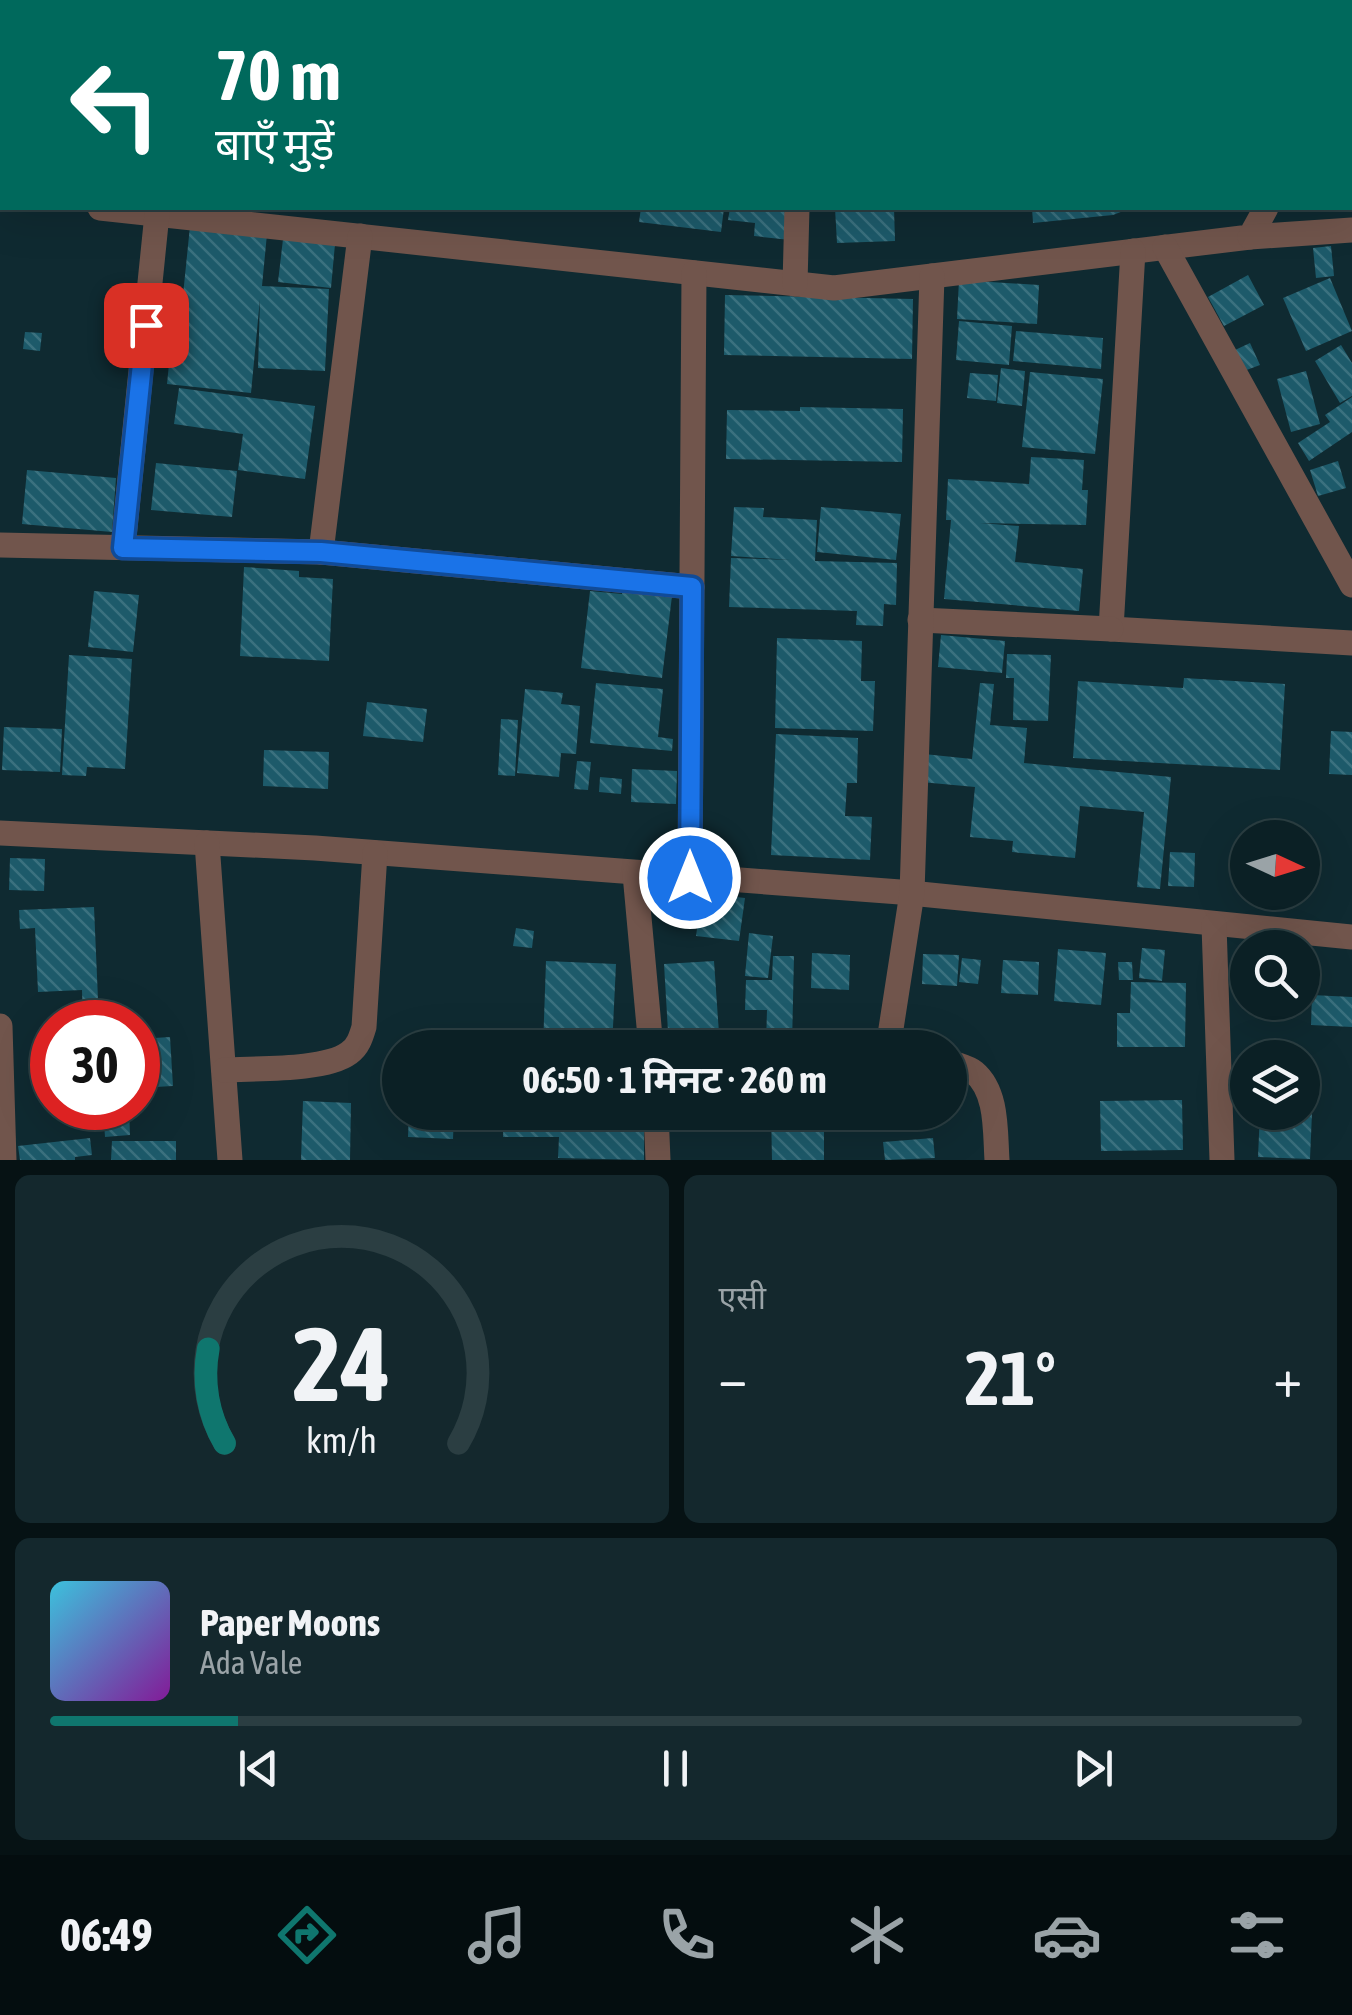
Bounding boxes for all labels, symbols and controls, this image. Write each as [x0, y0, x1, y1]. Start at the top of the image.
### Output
text: 70 m [215, 35, 341, 115]
icon: left [50, 40, 180, 170]
text: बाएँ मुड़ें [215, 118, 334, 170]
pin [104, 283, 189, 368]
icon: arrive [119, 298, 174, 353]
north arrow [1230, 820, 1320, 910]
map controls [1230, 820, 1320, 1130]
position arrow [638, 826, 742, 930]
button: search [1230, 930, 1320, 1020]
speed limit sign: 30 [30, 1000, 160, 1130]
button: layers [1230, 1040, 1320, 1130]
text: 06:50 · 1 मिनट · 260 m [522, 1058, 827, 1101]
text: एसी [719, 1279, 766, 1316]
text: 24 [293, 1304, 391, 1423]
text: 21° [965, 1335, 1056, 1421]
text: − [719, 1346, 747, 1409]
text: + [1273, 1346, 1302, 1409]
text: km/h [306, 1420, 377, 1461]
text: Paper Moons [200, 1601, 380, 1644]
text: Ada Vale [200, 1644, 302, 1681]
icon: previous [231, 1741, 286, 1796]
icon: pause [648, 1741, 703, 1796]
icon: next [1066, 1741, 1121, 1796]
icon: directions [272, 1900, 342, 1970]
icon: music [462, 1900, 532, 1970]
icon: phone [652, 1900, 722, 1970]
icon: climate [842, 1900, 912, 1970]
icon: car [1032, 1900, 1102, 1970]
icon: filters [1222, 1900, 1292, 1970]
text: 06:49 [60, 1909, 153, 1961]

